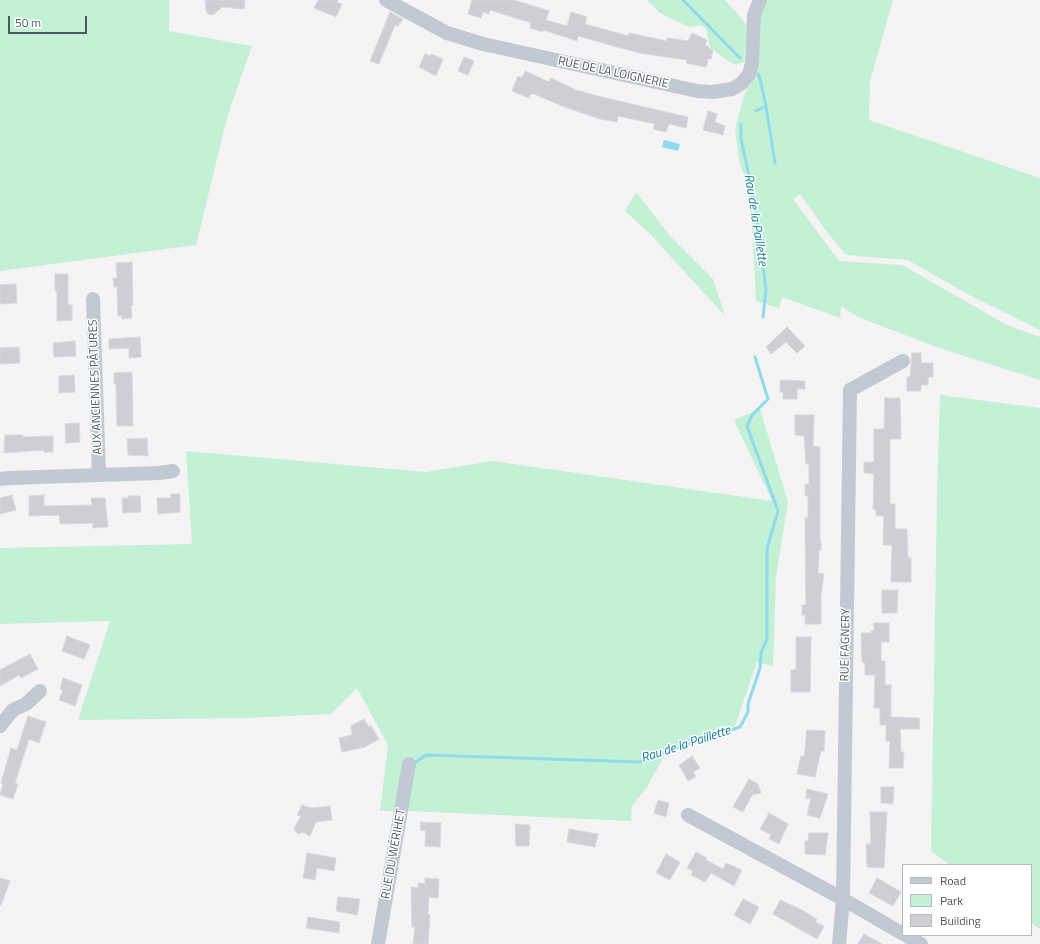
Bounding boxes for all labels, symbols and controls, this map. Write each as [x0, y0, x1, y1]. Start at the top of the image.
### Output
scale bar [10, 8, 89, 34]
text: 50 m [15, 13, 41, 32]
street label: RUE DE LA LOIGNERIE [557, 54, 669, 92]
water label: Rau de la Paillette [740, 173, 770, 267]
street label: AUX ANCIENNES PÂTURES [86, 319, 106, 455]
street label: RUE FAGNERY [838, 608, 854, 682]
water label: Rau de la Paillette [639, 723, 733, 767]
street label: RUE DU WÉRIHET [379, 808, 409, 900]
legend [902, 864, 1032, 936]
text: Road [940, 871, 966, 890]
text: Park [940, 891, 963, 910]
text: Building [940, 911, 981, 930]

